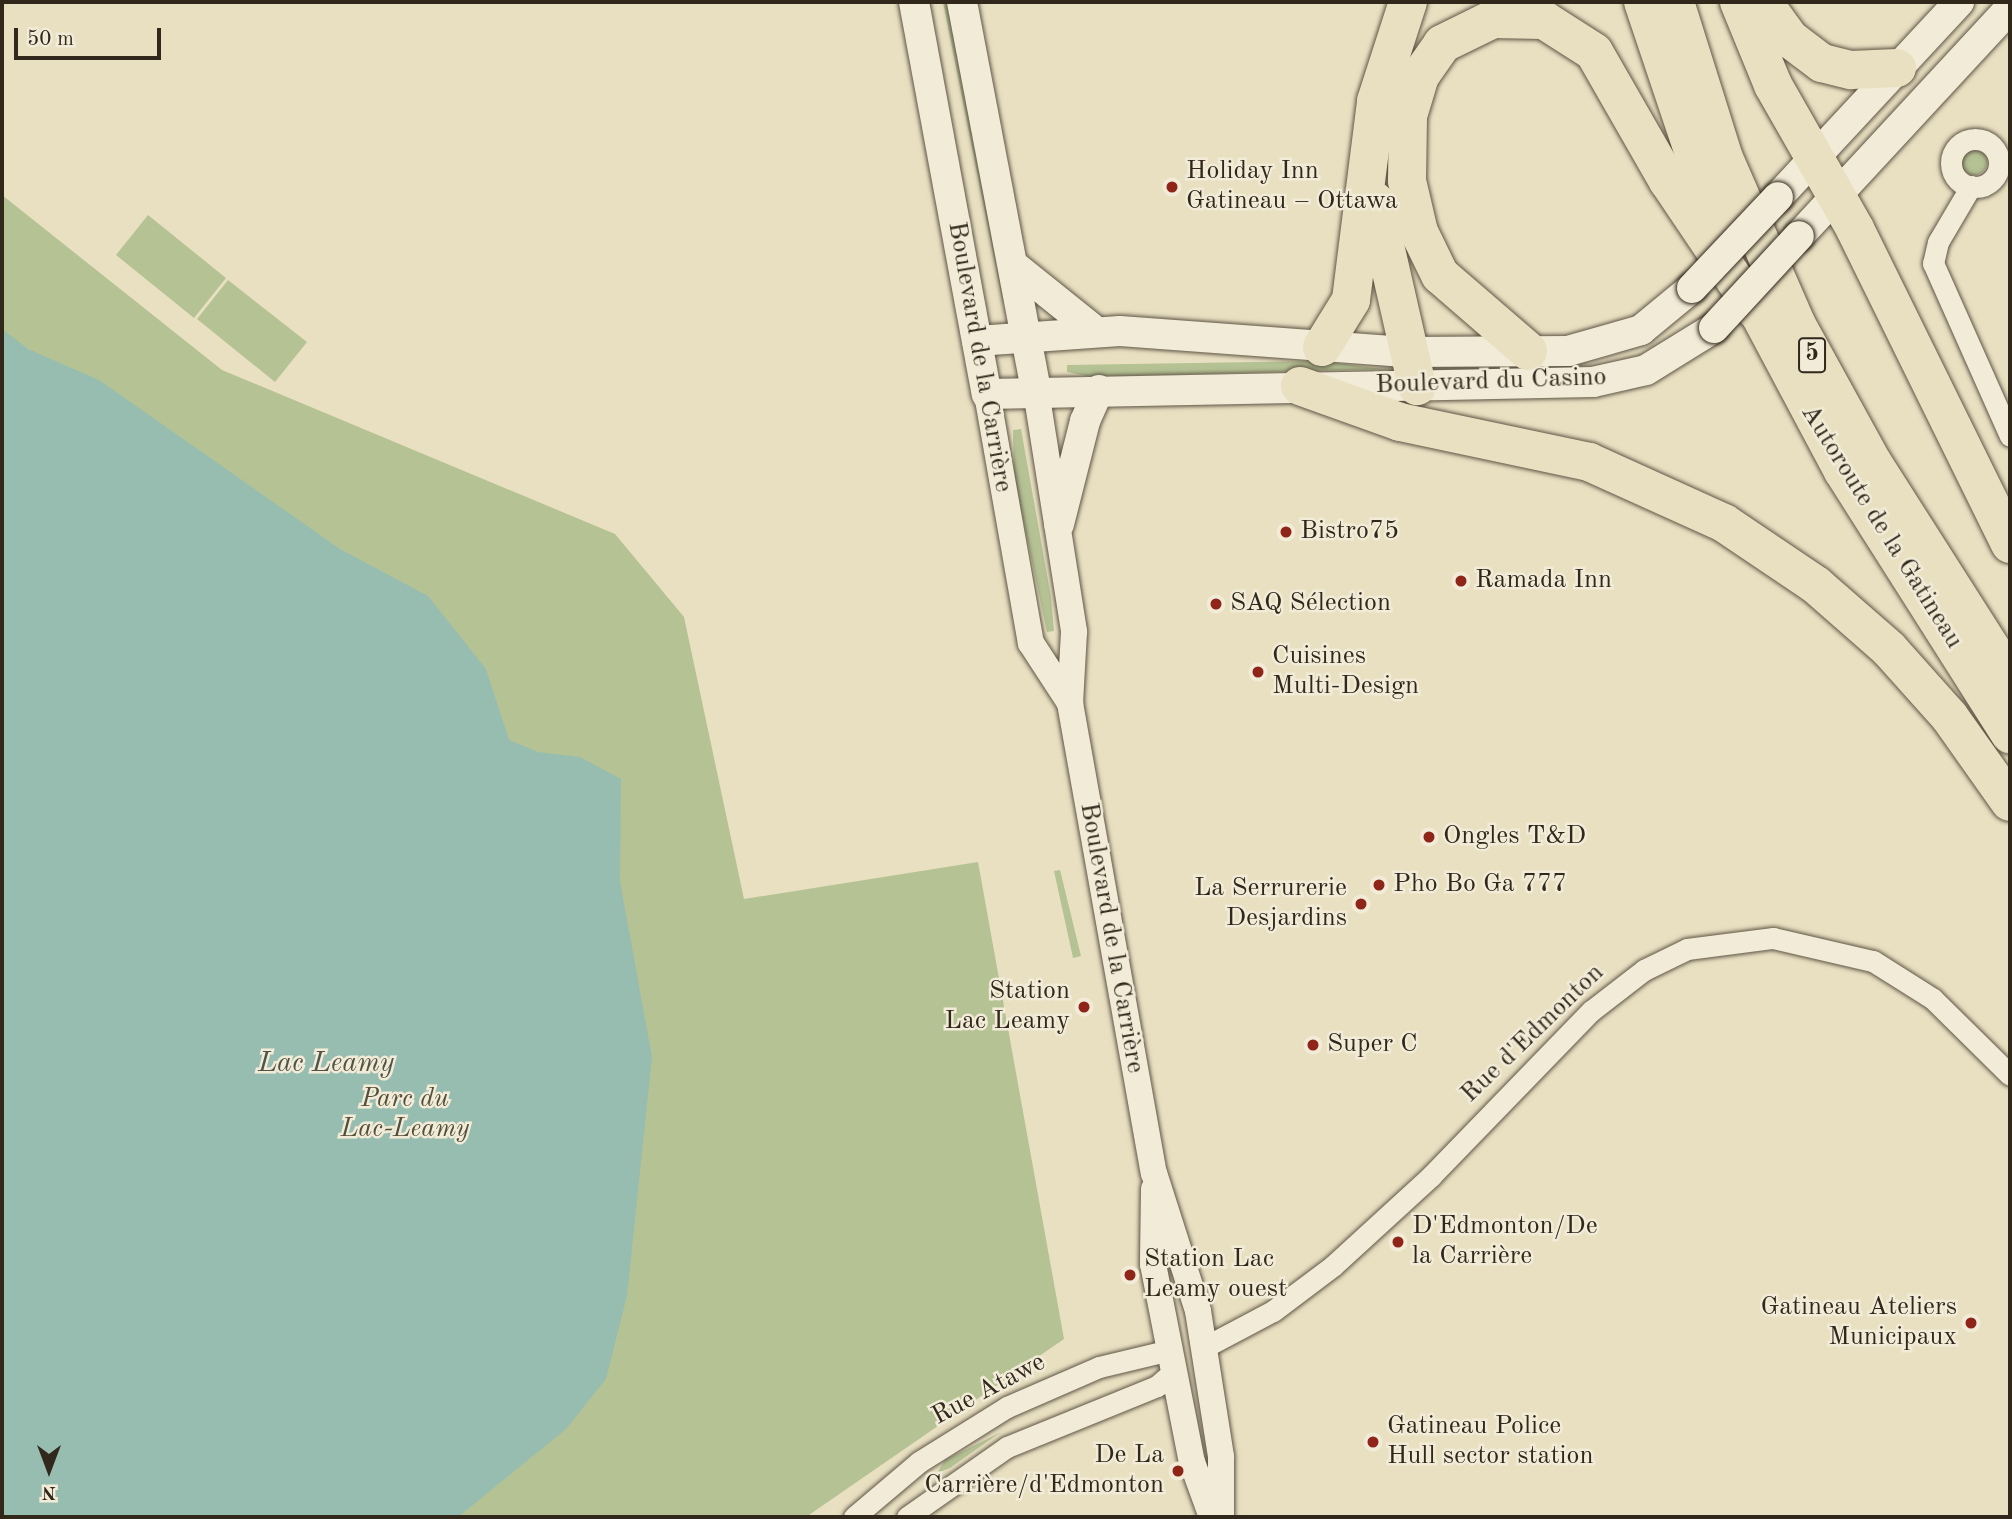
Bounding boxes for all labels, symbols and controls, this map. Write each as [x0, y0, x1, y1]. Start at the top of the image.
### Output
scale bar [18, 14, 164, 58]
text: 50 m [27, 29, 74, 50]
place label: Holiday Inn Gatineau – Ottawa [1186, 156, 1398, 218]
marker: Holiday Inn Gatineau – Ottawa [1164, 179, 1180, 195]
street label: Boulevard de la Carrière [940, 219, 1018, 495]
road number: 5 [1798, 334, 1826, 376]
street label: Boulevard du Casino [1375, 362, 1607, 402]
street label: Autoroute de la Gatineau [1793, 399, 1969, 655]
place label: Bistro75 [1300, 516, 1399, 548]
marker: Bistro75 [1278, 524, 1294, 540]
place label: Ramada Inn [1475, 565, 1612, 597]
marker: Ramada Inn [1453, 573, 1469, 589]
place label: SAQ Sélection [1230, 588, 1391, 620]
marker: SAQ Sélection [1208, 596, 1224, 612]
place label: Cuisines Multi-Design [1272, 641, 1419, 702]
marker: Cuisines Multi-Design [1250, 664, 1266, 680]
street label: Boulevard de la Carrière [1072, 800, 1150, 1076]
place label: Ongles T&D [1443, 821, 1586, 853]
marker: Ongles T&D [1421, 829, 1437, 845]
place label: Pho Bo Ga 777 [1393, 869, 1567, 901]
place label: La Serrurerie Desjardins [1194, 873, 1347, 934]
marker: Pho Bo Ga 777 [1371, 877, 1387, 893]
marker: La Serrurerie Desjardins [1353, 896, 1369, 912]
street label: Rue d'Edmonton [1455, 958, 1611, 1110]
place label: Station Lac Leamy [944, 976, 1070, 1038]
marker: Station Lac Leamy [1076, 999, 1092, 1015]
place label: Super C [1327, 1029, 1418, 1061]
marker: Super C [1305, 1037, 1321, 1053]
water label: Lac Leamy [258, 1047, 394, 1081]
park label: Parc du Lac-Leamy [341, 1084, 469, 1146]
place label: D'Edmonton/De la Carrière [1412, 1211, 1598, 1272]
marker: D'Edmonton/De la Carrière [1390, 1234, 1406, 1250]
place label: Station Lac Leamy ouest [1144, 1244, 1287, 1306]
marker: Station Lac Leamy ouest [1122, 1267, 1138, 1283]
place label: Gatineau Ateliers Municipaux [1760, 1292, 1957, 1354]
marker: Gatineau Ateliers Municipaux [1963, 1315, 1979, 1331]
street label: Rue Atawe [927, 1347, 1051, 1433]
place label: Gatineau Police Hull sector station [1387, 1411, 1593, 1472]
marker: Gatineau Police Hull sector station [1365, 1434, 1381, 1450]
north arrow [14, 1435, 84, 1505]
place label: De La Carrière/d'Edmonton [924, 1440, 1164, 1502]
marker: De La Carrière/d'Edmonton [1170, 1463, 1186, 1479]
text: N [42, 1482, 56, 1501]

